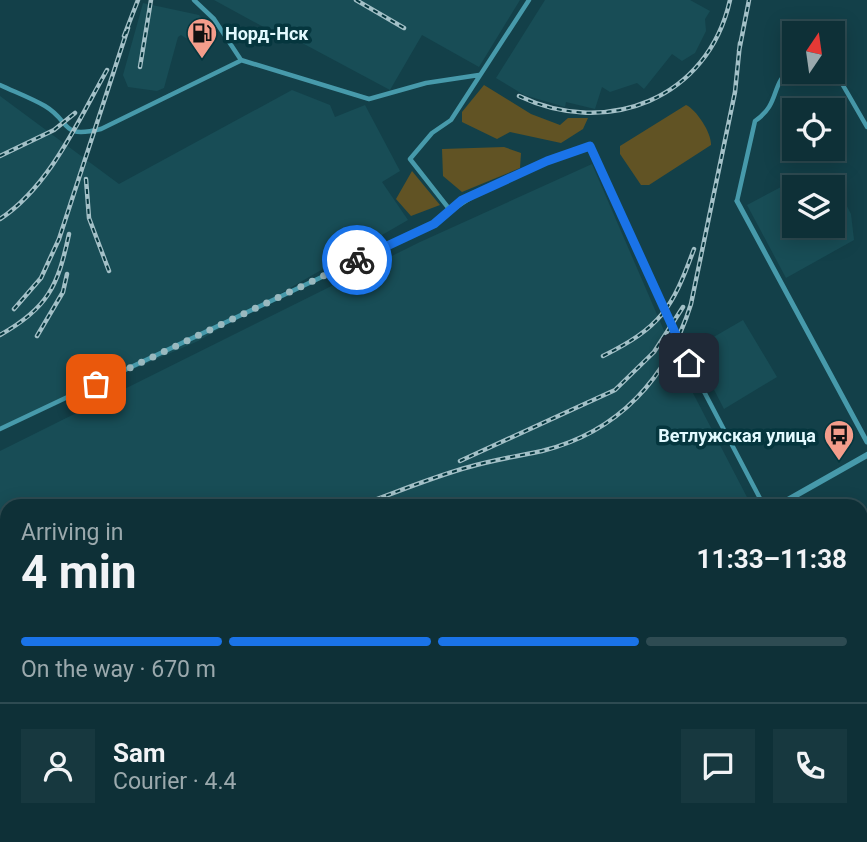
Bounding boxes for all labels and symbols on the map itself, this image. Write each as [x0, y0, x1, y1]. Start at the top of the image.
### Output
fuel station icon: Норд-Нск [185, 16, 219, 60]
north arrow [782, 21, 845, 84]
place label: Норд-Нск [225, 23, 309, 44]
courier [322, 225, 392, 295]
pin [659, 333, 719, 393]
pin [66, 354, 126, 414]
bus stop icon: Ветлужская улица [822, 418, 856, 462]
place label: Ветлужская улица [658, 425, 816, 446]

